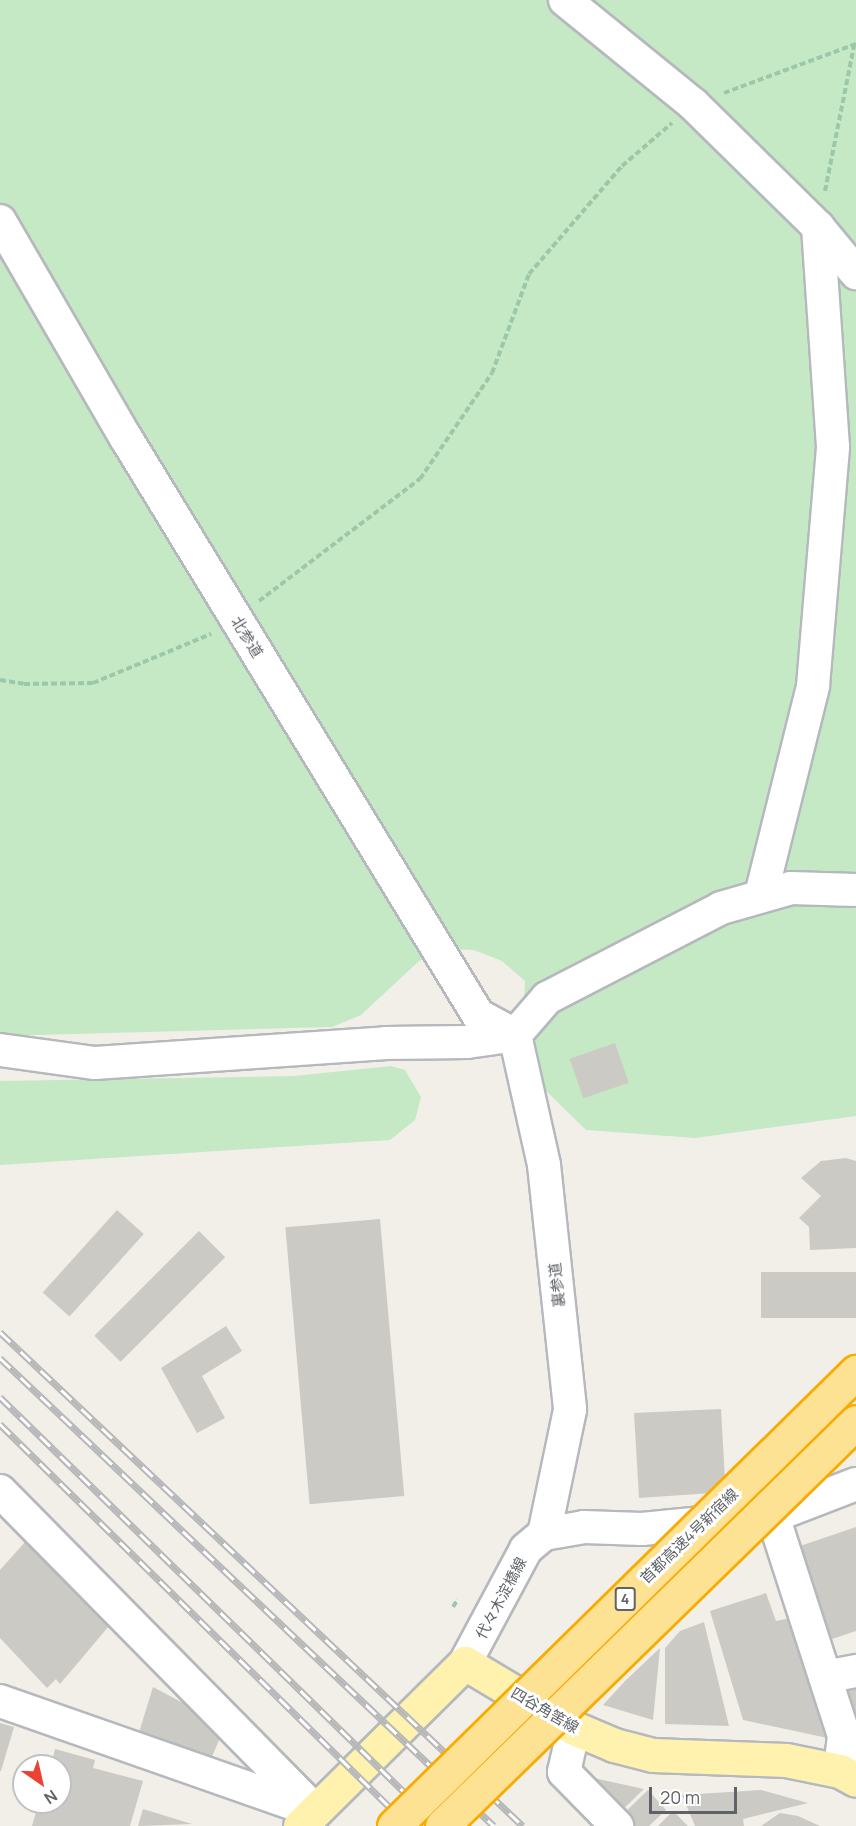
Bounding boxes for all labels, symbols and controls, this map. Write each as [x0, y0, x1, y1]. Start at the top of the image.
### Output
street label: 北参道 [227, 613, 267, 661]
street label: 裏参道 [546, 1262, 568, 1308]
street label: 首都高速4号新宿線 [636, 1485, 742, 1587]
street label: 代々木淀橋線 [472, 1554, 530, 1642]
road number: 4 [614, 1588, 636, 1610]
street label: 四谷角筈線 [508, 1683, 582, 1737]
north arrow [12, 1754, 72, 1814]
scale bar [652, 1775, 740, 1813]
text: N [40, 1785, 62, 1810]
text: 20 m [660, 1785, 700, 1809]

